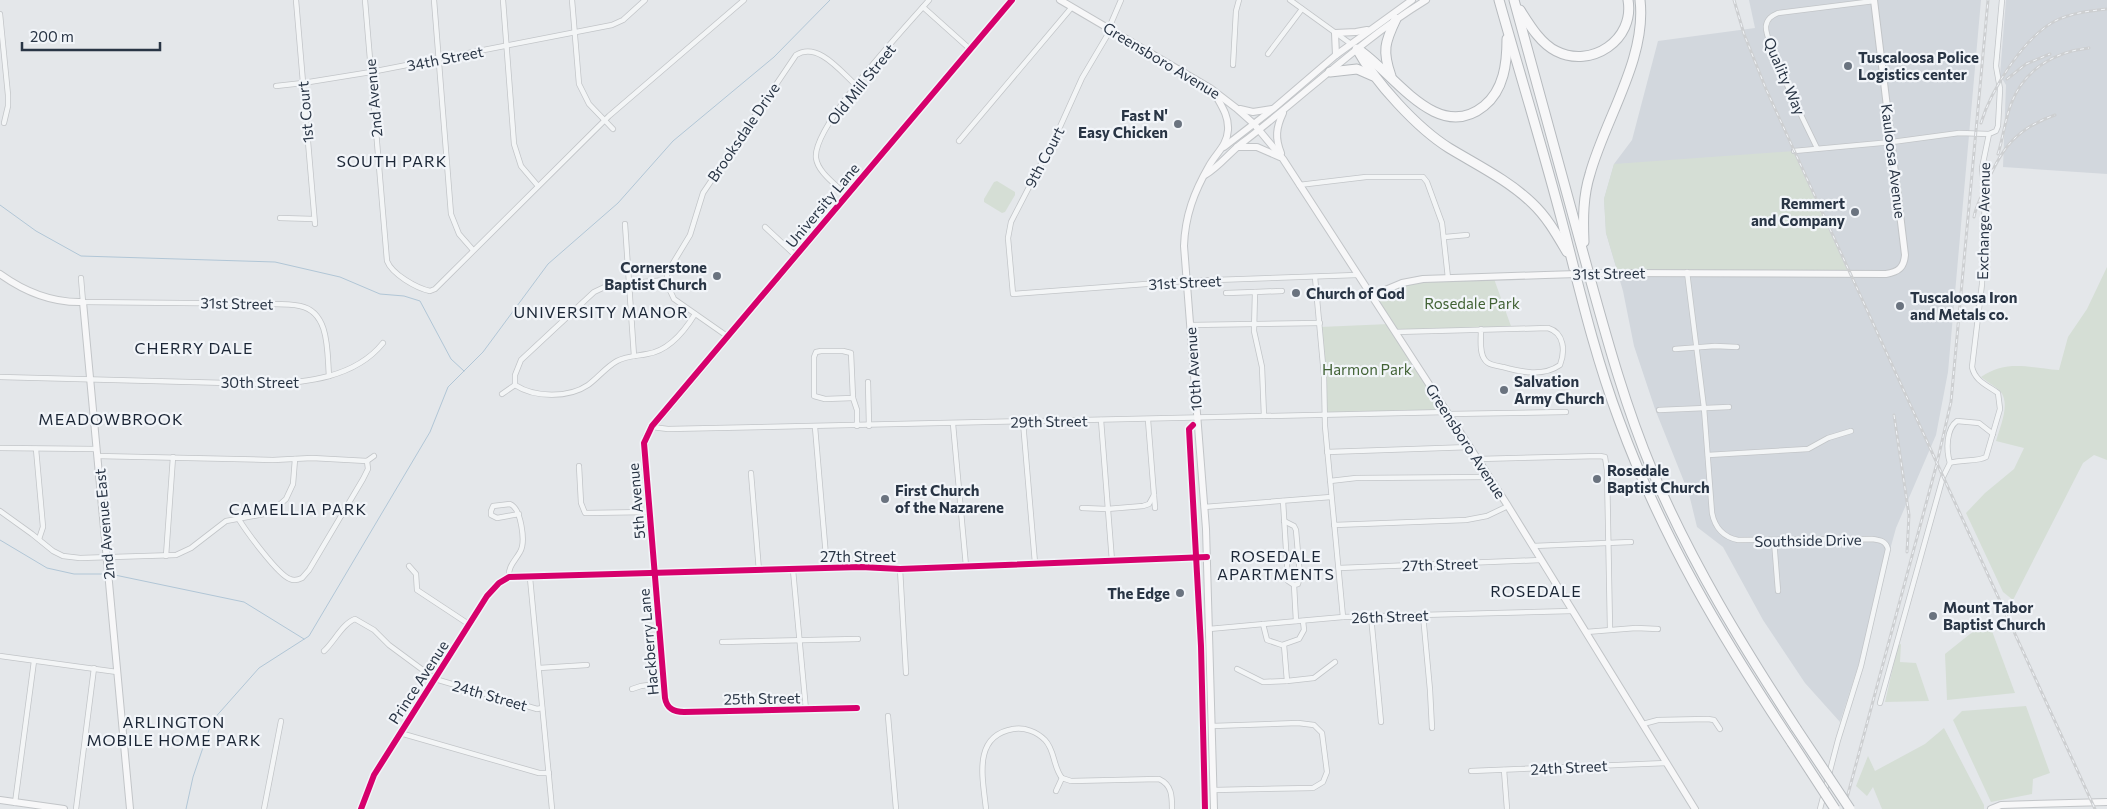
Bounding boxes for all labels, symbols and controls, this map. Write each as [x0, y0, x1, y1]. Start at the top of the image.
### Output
street label: Greensboro Avenue [1100, 18, 1224, 102]
scale bar [22, 20, 160, 52]
text: 200 m [30, 27, 74, 45]
street label: Quality Way [1761, 34, 1810, 118]
street label: Old Mill Street [823, 40, 899, 128]
street label: 34th Street [405, 42, 485, 74]
place label: Tuscaloosa Police Logistics center [1858, 48, 1979, 83]
street label: 2nd Avenue [361, 58, 385, 138]
marker: Tuscaloosa Police Logistics center [1842, 60, 1854, 72]
street label: Brooksdale Drive [703, 79, 783, 185]
street label: 1st Court [293, 80, 317, 144]
street label: Kauloosa Avenue [1878, 103, 1910, 219]
place label: Fast N' Easy Chicken [1078, 106, 1168, 141]
marker: Fast N' Easy Chicken [1172, 118, 1184, 130]
street label: 9th Court [1020, 123, 1068, 191]
district label: SOUTH PARK [336, 151, 448, 170]
street label: University Lane [781, 159, 863, 251]
street label: Exchange Avenue [1973, 162, 1993, 280]
place label: Remmert and Company [1751, 194, 1846, 229]
marker: Remmert and Company [1849, 206, 1861, 218]
place label: Cornerstone Baptist Church [604, 258, 707, 293]
street label: 31st Street [1572, 263, 1646, 283]
marker: Cornerstone Baptist Church [711, 270, 723, 282]
street label: 31st Street [1148, 271, 1222, 293]
place label: Church of God [1306, 284, 1405, 302]
marker: Church of God [1290, 287, 1302, 299]
place label: Tuscaloosa Iron and Metals co. [1910, 288, 2017, 323]
street label: 31st Street [200, 293, 274, 313]
park label: Rosedale Park [1424, 294, 1520, 312]
marker: Tuscaloosa Iron and Metals co. [1894, 300, 1906, 312]
district label: UNIVERSITY MANOR [513, 302, 689, 321]
street label: 10th Avenue [1181, 326, 1205, 411]
district label: CHERRY DALE [135, 338, 253, 357]
park label: Harmon Park [1322, 360, 1412, 378]
place label: Salvation Army Church [1514, 372, 1604, 407]
street label: 30th Street [221, 373, 299, 391]
street label: Greensboro Avenue [1422, 380, 1510, 502]
marker: Salvation Army Church [1498, 384, 1510, 396]
district label: MEADOWBROOK [38, 409, 184, 428]
street label: 29th Street [1010, 411, 1088, 431]
place label: Rosedale Baptist Church [1607, 461, 1710, 496]
street label: 5th Avenue [624, 462, 648, 540]
street label: 2nd Avenue East [90, 468, 118, 580]
marker: Rosedale Baptist Church [1591, 473, 1603, 485]
place label: First Church of the Nazarene [895, 481, 1004, 516]
marker: First Church of the Nazarene [879, 493, 891, 505]
district label: CAMELLIA PARK [229, 499, 367, 518]
street label: Southside Drive [1754, 530, 1862, 550]
district label: ROSEDALE APARTMENTS [1217, 546, 1335, 583]
street label: 27th Street [820, 547, 896, 565]
street label: 27th Street [1402, 554, 1478, 574]
district label: ROSEDALE [1490, 581, 1582, 600]
place label: The Edge [1107, 584, 1170, 602]
marker: The Edge [1174, 587, 1186, 599]
street label: Hackberry Lane [634, 588, 662, 696]
place label: Mount Tabor Baptist Church [1943, 598, 2046, 633]
street label: 26th Street [1351, 606, 1429, 626]
marker: Mount Tabor Baptist Church [1927, 610, 1939, 622]
street label: Prince Avenue [384, 637, 452, 727]
street label: 24th Street [450, 676, 530, 714]
street label: 25th Street [723, 688, 801, 708]
district label: ARLINGTON MOBILE HOME PARK [87, 712, 261, 749]
street label: 24th Street [1530, 756, 1608, 778]

